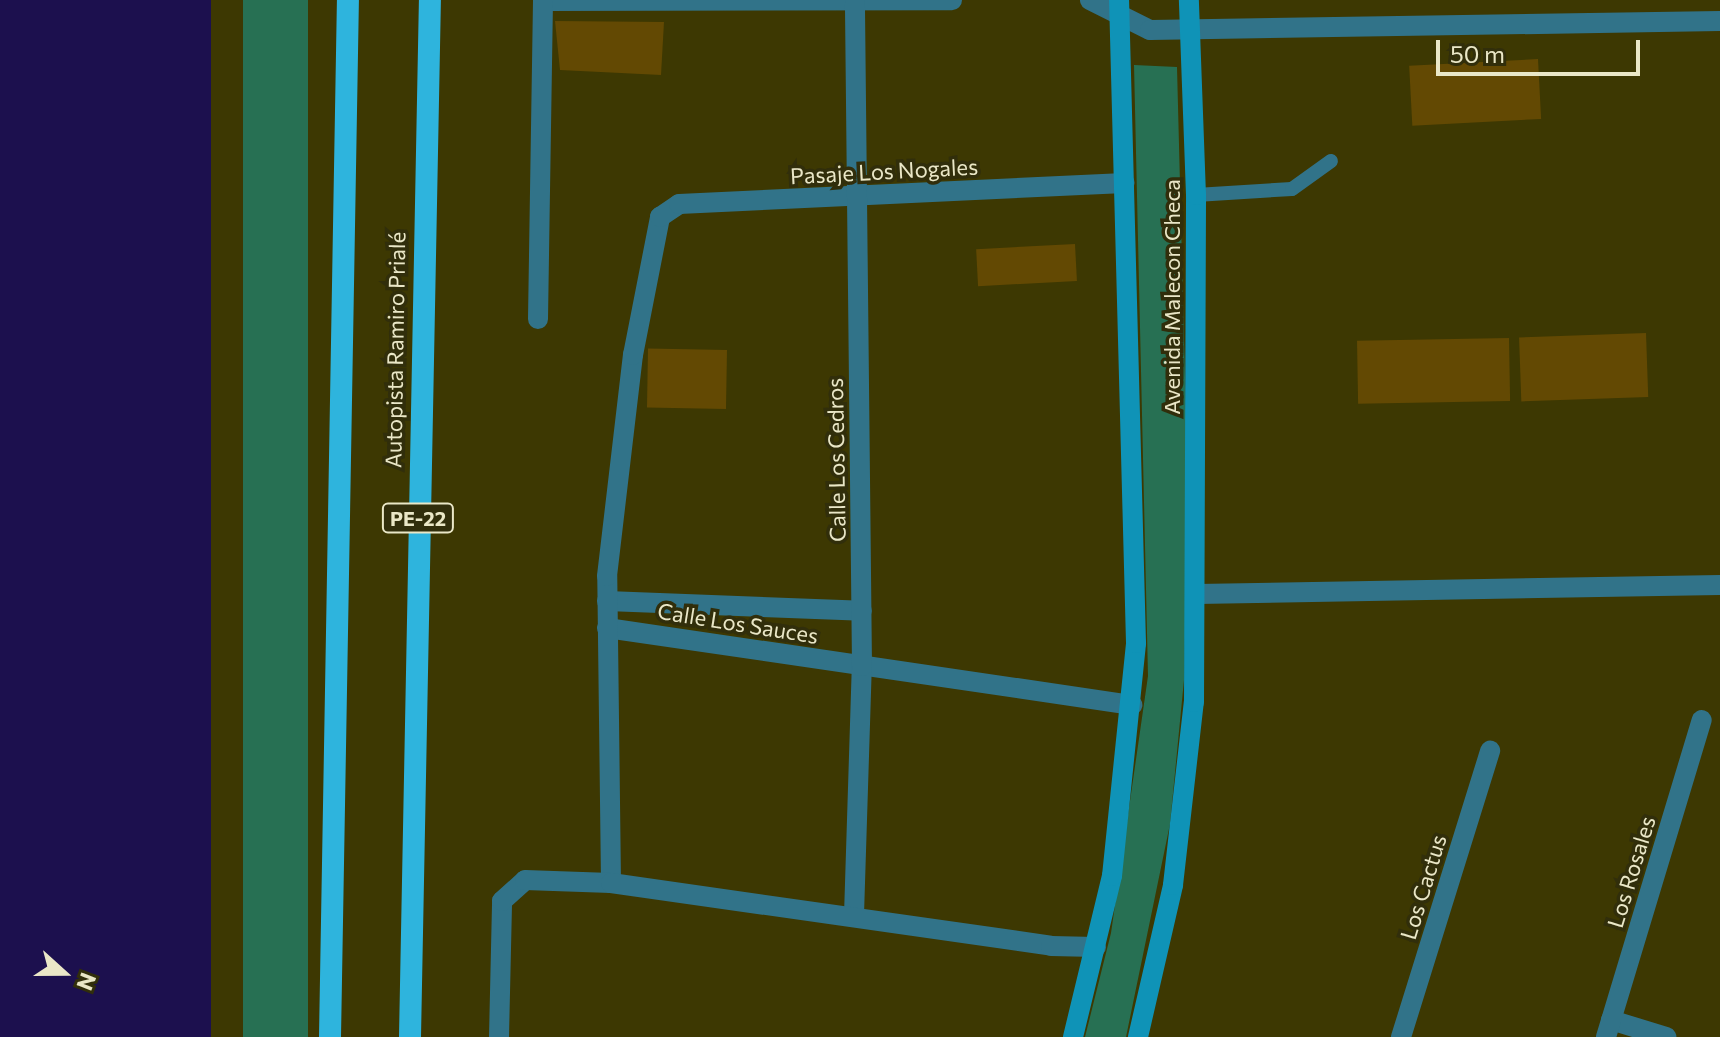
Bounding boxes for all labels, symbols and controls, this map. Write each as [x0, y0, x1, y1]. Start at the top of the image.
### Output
scale bar [1440, 24, 1644, 74]
text: 50 m [1450, 39, 1505, 68]
street label: Pasaje Los Nogales [789, 153, 979, 189]
street label: Avenida Malecon Checa [1159, 179, 1185, 415]
street label: Autopista Ramiro Prialé [380, 232, 410, 468]
street label: Calle Los Cedros [821, 378, 851, 542]
road number: PE-22 [380, 502, 456, 534]
street label: Calle Los Sauces [656, 597, 820, 649]
street label: Los Rosales [1602, 813, 1660, 931]
street label: Los Cactus [1395, 831, 1451, 943]
north arrow [24, 933, 104, 1013]
text: N [71, 969, 102, 994]

